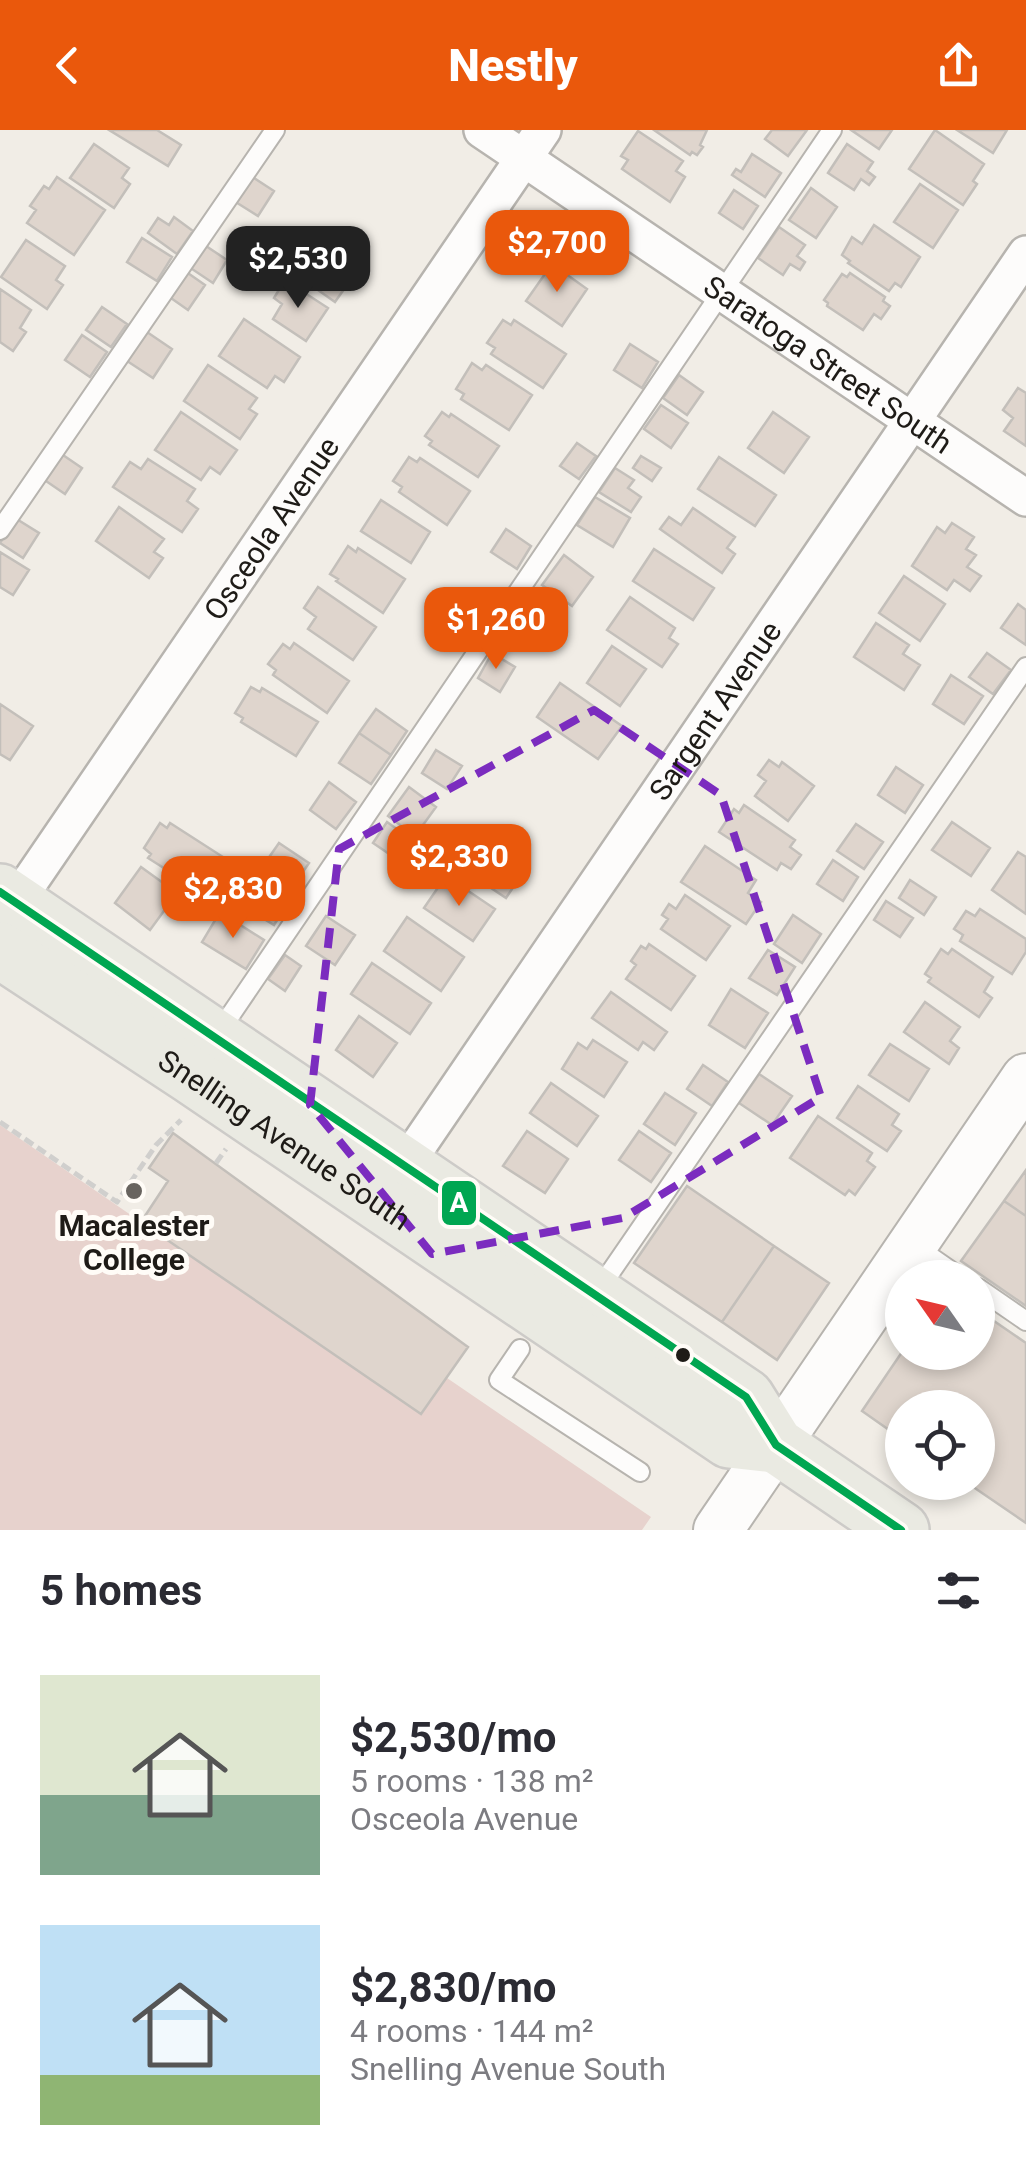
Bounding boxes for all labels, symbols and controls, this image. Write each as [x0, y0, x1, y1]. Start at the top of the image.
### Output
icon: back [40, 38, 95, 93]
icon: share [931, 38, 986, 93]
text: Nestly [448, 39, 578, 92]
pin: $2,700 [476, 210, 638, 295]
text: $2,700 [507, 223, 607, 261]
pin: $2,530 [217, 226, 379, 311]
text: $2,530 [248, 239, 348, 277]
street label: Saratoga Street South [698, 268, 959, 460]
street label: Osceola Avenue [196, 430, 346, 626]
pin: $1,260 [415, 587, 577, 672]
text: $1,260 [446, 600, 546, 638]
street label: Sargent Avenue [642, 614, 788, 807]
pin: $2,330 [378, 824, 540, 909]
text: $2,330 [409, 837, 509, 875]
pin: $2,830 [152, 856, 314, 941]
text: $2,830 [183, 869, 283, 907]
street label: Snelling Avenue South [152, 1042, 417, 1237]
line badge: A [440, 1179, 478, 1227]
marker: Macalester College [123, 1180, 145, 1202]
text: A [450, 1186, 469, 1219]
place label: Macalester College [59, 1208, 209, 1277]
north arrow [885, 1260, 995, 1370]
map controls [885, 1260, 995, 1500]
unlabelled marker [673, 1345, 693, 1365]
button: locate [885, 1390, 995, 1500]
icon: filters [931, 1563, 986, 1618]
text: 5 homes [40, 1566, 202, 1615]
text: $2,530/mo [350, 1713, 557, 1762]
icon: home [120, 1715, 240, 1835]
text: 5 rooms · 138 m² [350, 1762, 593, 1800]
text: Osceola Avenue [350, 1800, 578, 1838]
text: $2,830/mo [350, 1963, 557, 2012]
icon: home [120, 1965, 240, 2085]
text: 4 rooms · 144 m² [350, 2012, 593, 2050]
text: Snelling Avenue South [350, 2050, 666, 2088]

